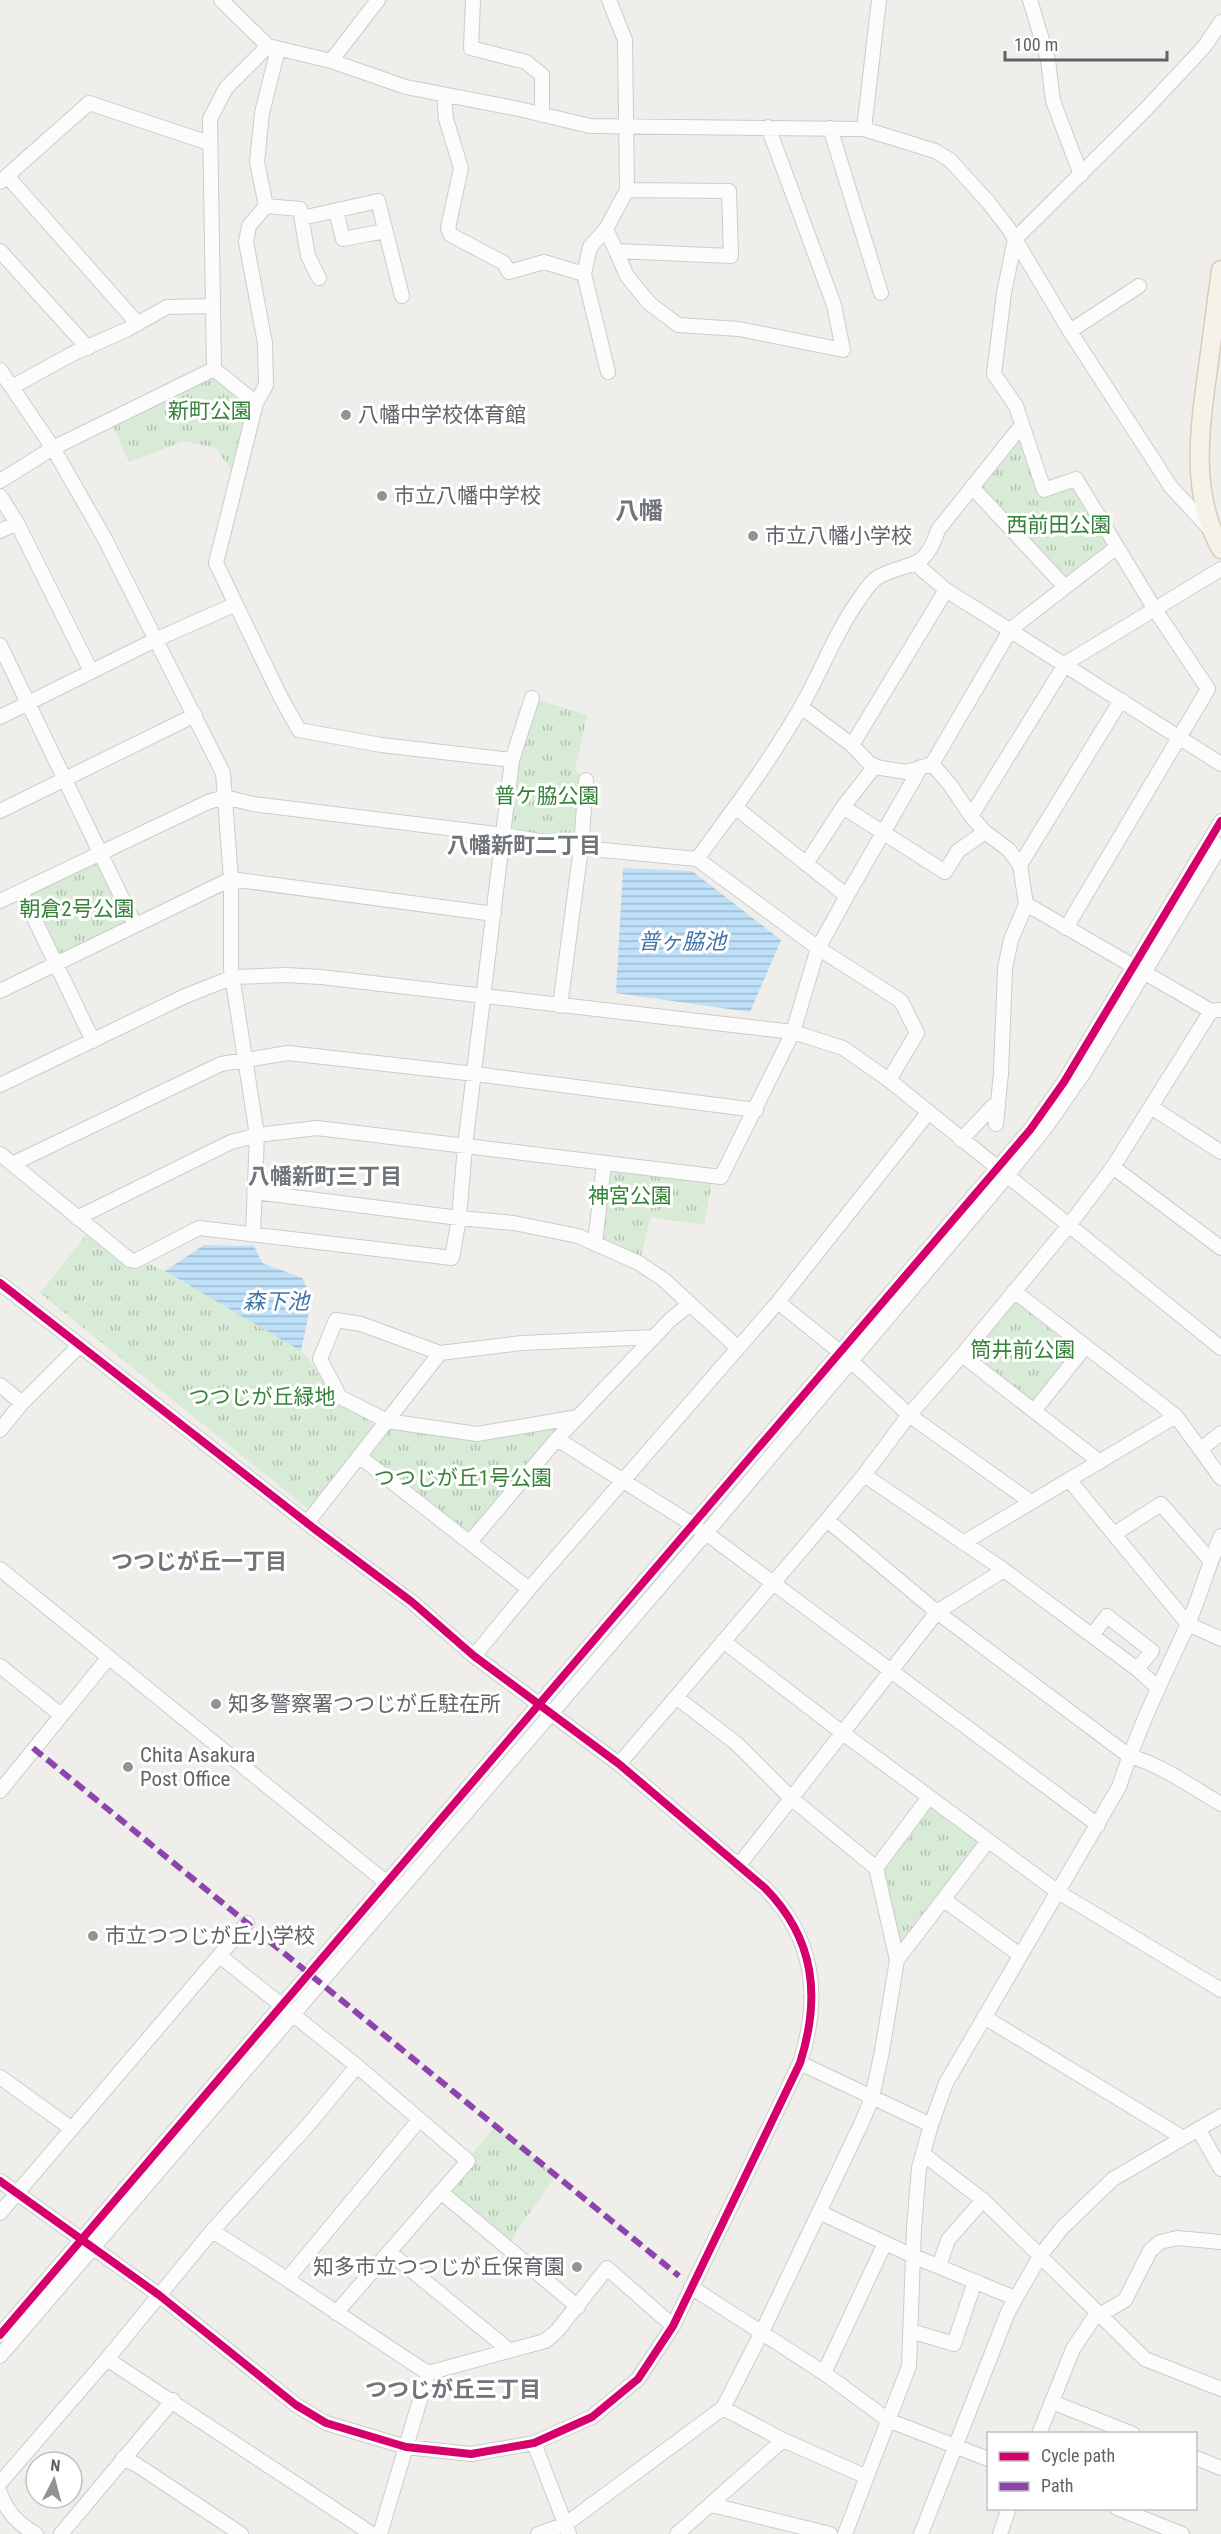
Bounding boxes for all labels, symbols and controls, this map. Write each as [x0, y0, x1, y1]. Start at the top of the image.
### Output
scale bar [1005, 24, 1167, 62]
text: 100 m [1014, 34, 1058, 55]
park label: 新町公園 [168, 399, 252, 423]
place label: 八幡中学校体育館 [358, 403, 526, 427]
marker: 八幡中学校体育館 [339, 408, 353, 422]
place label: 市立八幡中学校 [394, 484, 541, 508]
marker: 市立八幡中学校 [375, 489, 389, 503]
district label: 八幡 [615, 497, 663, 525]
park label: 西前田公園 [1007, 513, 1112, 537]
place label: 市立八幡小学校 [765, 524, 912, 548]
marker: 市立八幡小学校 [746, 529, 760, 543]
park label: 普ケ脇公園 [495, 784, 600, 808]
district label: 八幡新町二丁目 [447, 833, 601, 858]
park label: 朝倉2号公園 [19, 897, 135, 921]
water label: 普ヶ脇池 [638, 929, 728, 954]
district label: 八幡新町三丁目 [248, 1164, 402, 1189]
park label: 神宮公園 [588, 1184, 672, 1208]
water label: 森下池 [243, 1289, 311, 1314]
park label: 筒井前公園 [971, 1338, 1076, 1362]
park label: つつじが丘緑地 [189, 1385, 336, 1409]
park label: つつじが丘1号公園 [374, 1466, 552, 1490]
district label: つつじが丘一丁目 [111, 1549, 287, 1574]
place label: 知多警察署つつじが丘駐在所 [228, 1692, 501, 1716]
marker: 知多警察署つつじが丘駐在所 [209, 1697, 223, 1711]
place label: Chita Asakura Post Office [140, 1743, 255, 1791]
marker: Chita Asakura Post Office [121, 1760, 135, 1774]
place label: 市立つつじが丘小学校 [105, 1924, 315, 1948]
marker: 市立つつじが丘小学校 [86, 1929, 100, 1943]
place label: 知多市立つつじが丘保育園 [313, 2255, 565, 2279]
marker: 知多市立つつじが丘保育園 [570, 2260, 584, 2274]
district label: つつじが丘三丁目 [365, 2377, 541, 2402]
legend [987, 2432, 1197, 2510]
text: Cycle path [1041, 2445, 1115, 2466]
north arrow [24, 2450, 84, 2510]
text: N [50, 2456, 61, 2476]
text: Path [1041, 2475, 1074, 2496]

